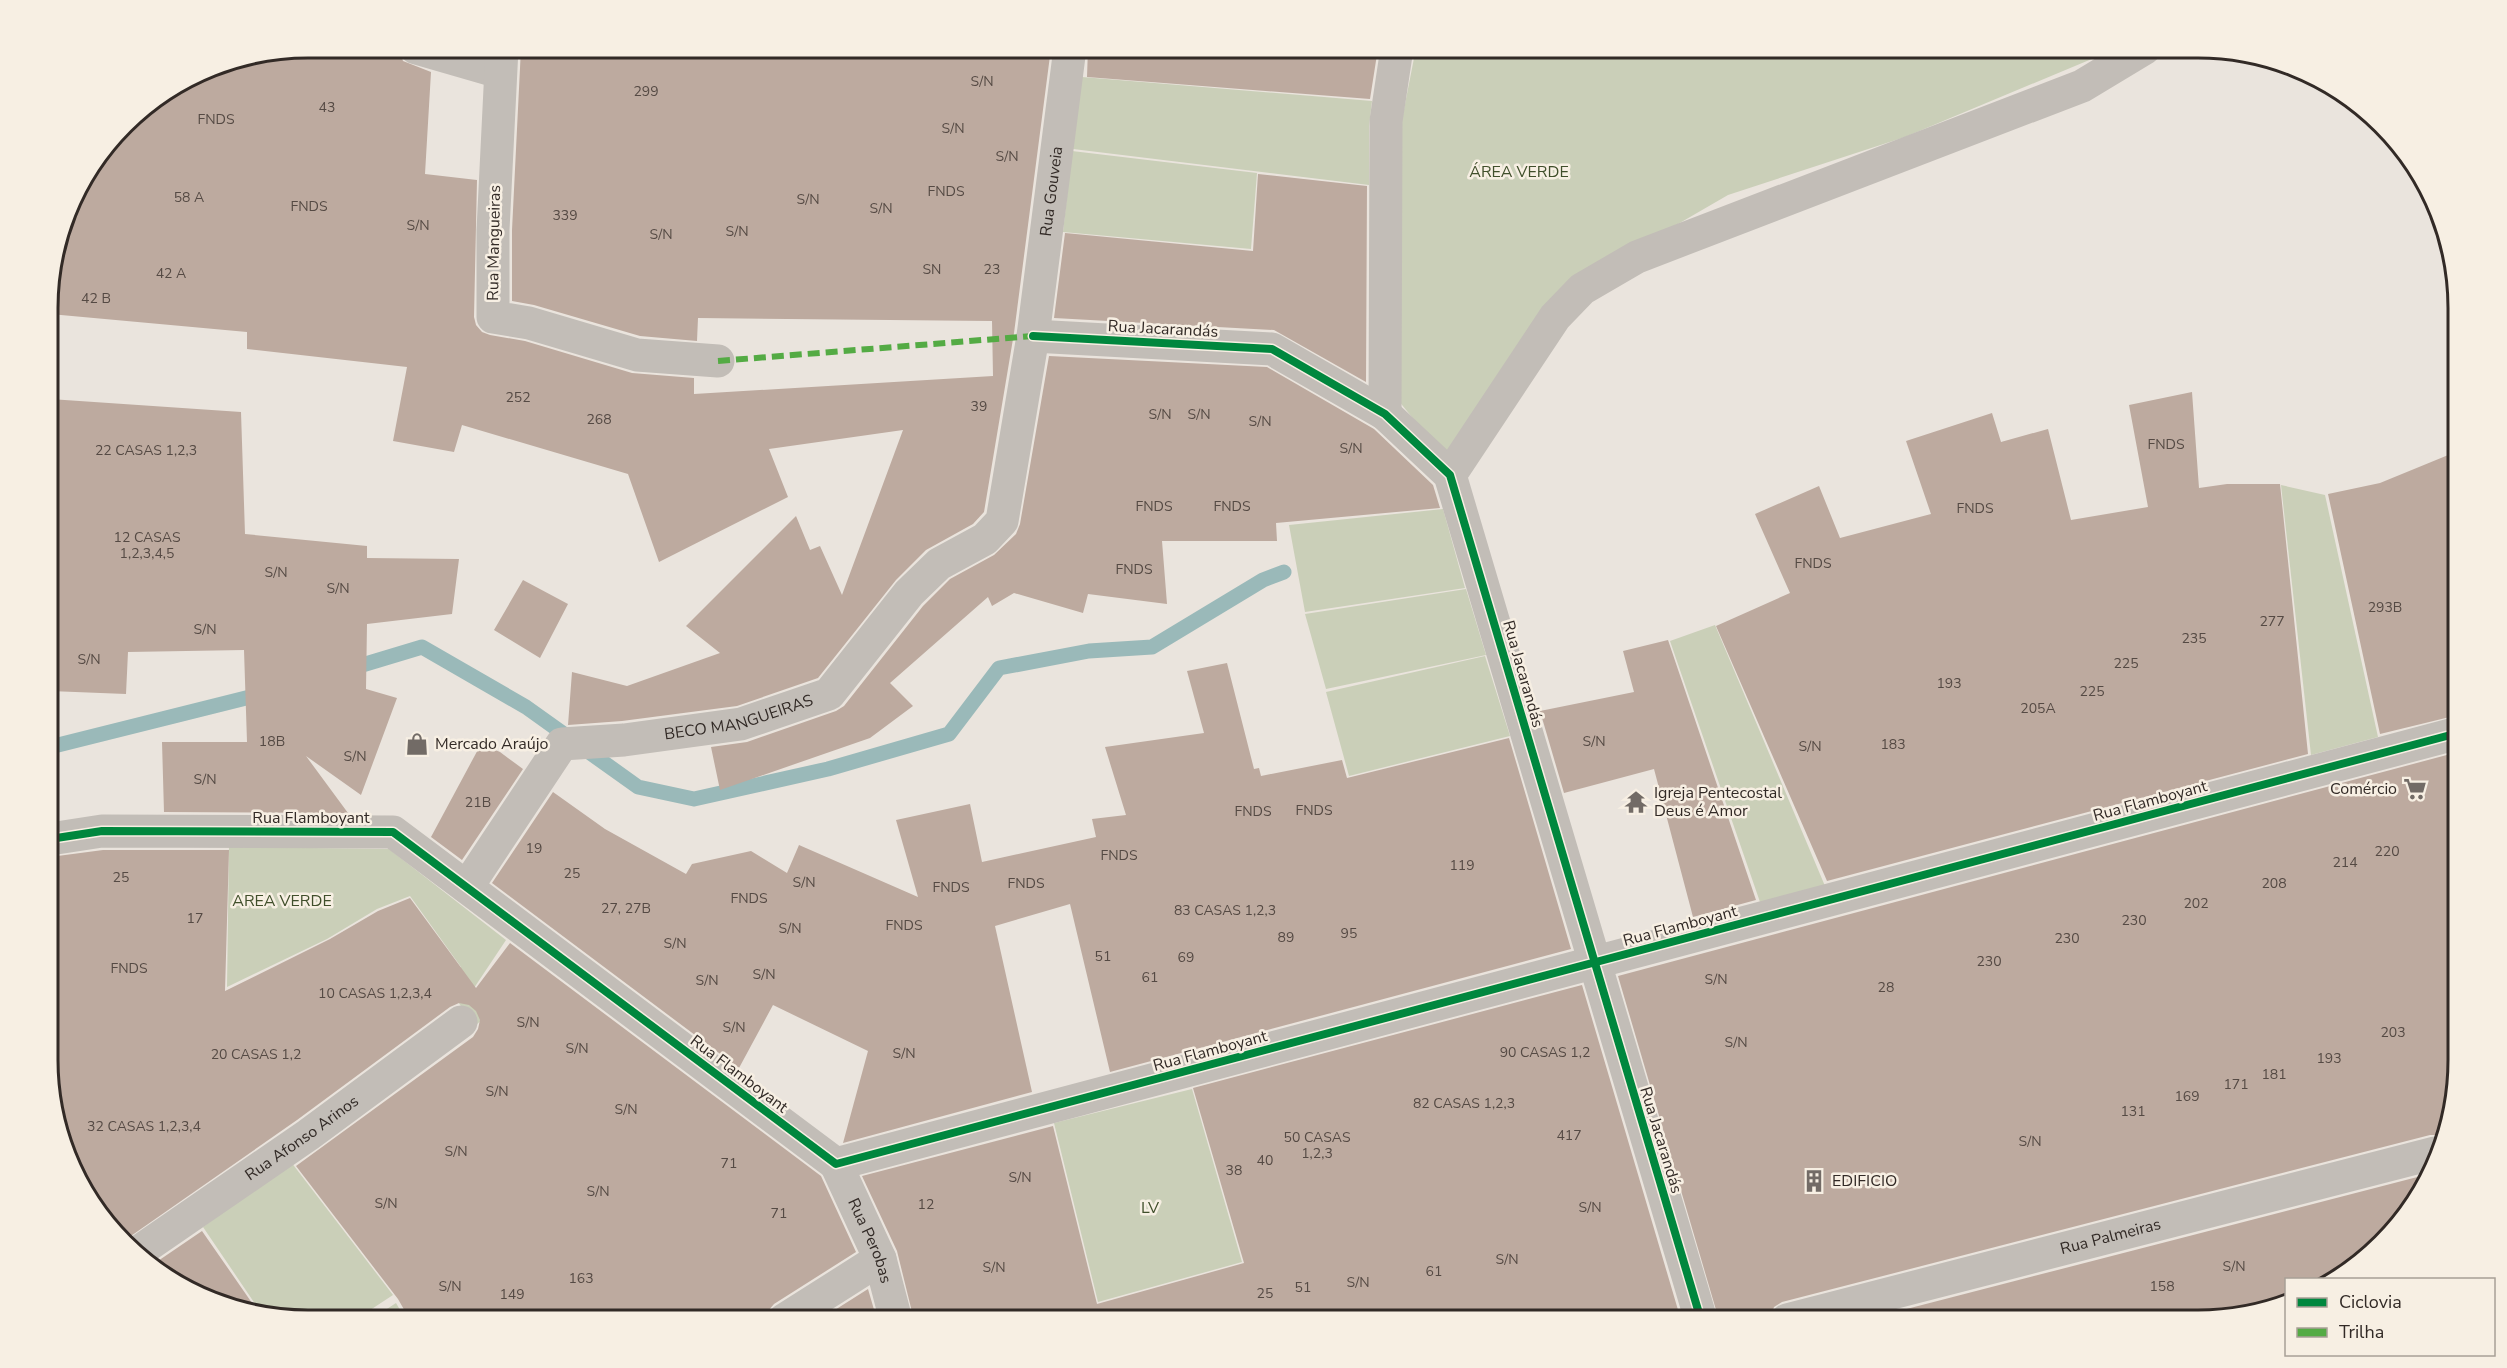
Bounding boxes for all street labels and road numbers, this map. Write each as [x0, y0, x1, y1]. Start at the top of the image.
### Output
street label: Rua Gouveia [1035, 145, 1068, 238]
street label: Rua Mangueiras [482, 185, 506, 301]
street label: Rua Jacarandás [1107, 315, 1219, 343]
street label: Rua Jacarandás [1497, 618, 1549, 730]
street label: BECO MANGUEIRAS [663, 689, 816, 745]
street label: Rua Flamboyant [2091, 775, 2210, 827]
street label: Rua Flamboyant [252, 807, 370, 829]
street label: Rua Flamboyant [1621, 900, 1740, 952]
street label: Rua Flamboyant [1151, 1025, 1270, 1077]
street label: Rua Flamboyant [686, 1030, 793, 1118]
street label: Rua Jacarandás [1634, 1084, 1688, 1196]
street label: Rua Afonso Arinos [241, 1090, 363, 1186]
street label: Rua Perobas [842, 1194, 897, 1286]
street label: Rua Palmeiras [2058, 1213, 2163, 1260]

